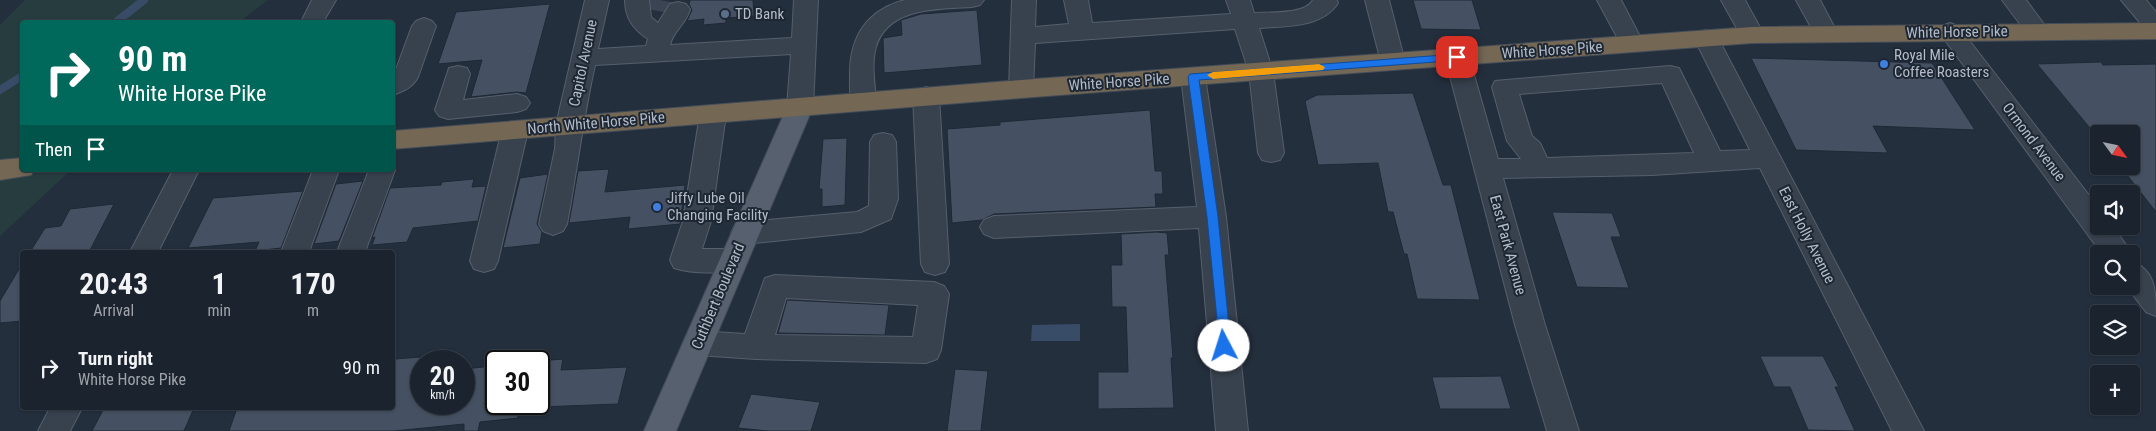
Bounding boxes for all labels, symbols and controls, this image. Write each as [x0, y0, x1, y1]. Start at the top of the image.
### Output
place label: TD Bank [735, 5, 784, 23]
marker: TD Bank [719, 8, 731, 20]
street label: Capitol Avenue [565, 18, 601, 108]
street label: White Horse Pike [1906, 22, 2008, 42]
pin [1436, 36, 1478, 78]
street label: White Horse Pike [1501, 37, 1603, 63]
text: 90 m [118, 39, 187, 80]
icon: right [35, 40, 100, 105]
icon: arrive [1443, 43, 1471, 71]
place label: Royal Mile Coffee Roasters [1894, 46, 1989, 81]
marker: Royal Mile Coffee Roasters [1878, 58, 1890, 70]
street label: White Horse Pike [1068, 69, 1170, 95]
text: White Horse Pike [118, 81, 266, 106]
street label: Ormond Avenue [1999, 99, 2069, 185]
street label: North White Horse Pike [526, 108, 666, 138]
north arrow [2090, 125, 2140, 175]
map controls [2090, 125, 2140, 415]
icon: arrive [82, 135, 110, 163]
text: Then [35, 138, 72, 161]
street label: East Holly Avenue [1775, 184, 1839, 286]
button: sound [2090, 185, 2140, 235]
place label: Jiffy Lube Oil Changing Facility [667, 189, 768, 224]
street label: East Park Avenue [1486, 193, 1530, 297]
marker: Jiffy Lube Oil Changing Facility [651, 201, 663, 213]
street label: Cuthbert Boulevard [688, 240, 748, 352]
button: search [2090, 245, 2140, 295]
text: 20:43 [79, 266, 148, 301]
text: 1 [212, 266, 227, 301]
text: 170 [290, 266, 336, 301]
text: Arrival [93, 301, 134, 320]
text: min [207, 301, 231, 320]
text: m [307, 301, 319, 320]
button: layers [2090, 305, 2140, 355]
position arrow [1197, 319, 1249, 371]
text: Turn right [78, 347, 153, 370]
speed limit sign: 30 [485, 350, 550, 415]
icon: right [35, 354, 63, 382]
text: 90 m [343, 356, 380, 379]
text: 20 [430, 362, 455, 391]
button: + [2090, 365, 2140, 415]
text: White Horse Pike [78, 370, 186, 389]
text: km/h [430, 388, 455, 402]

